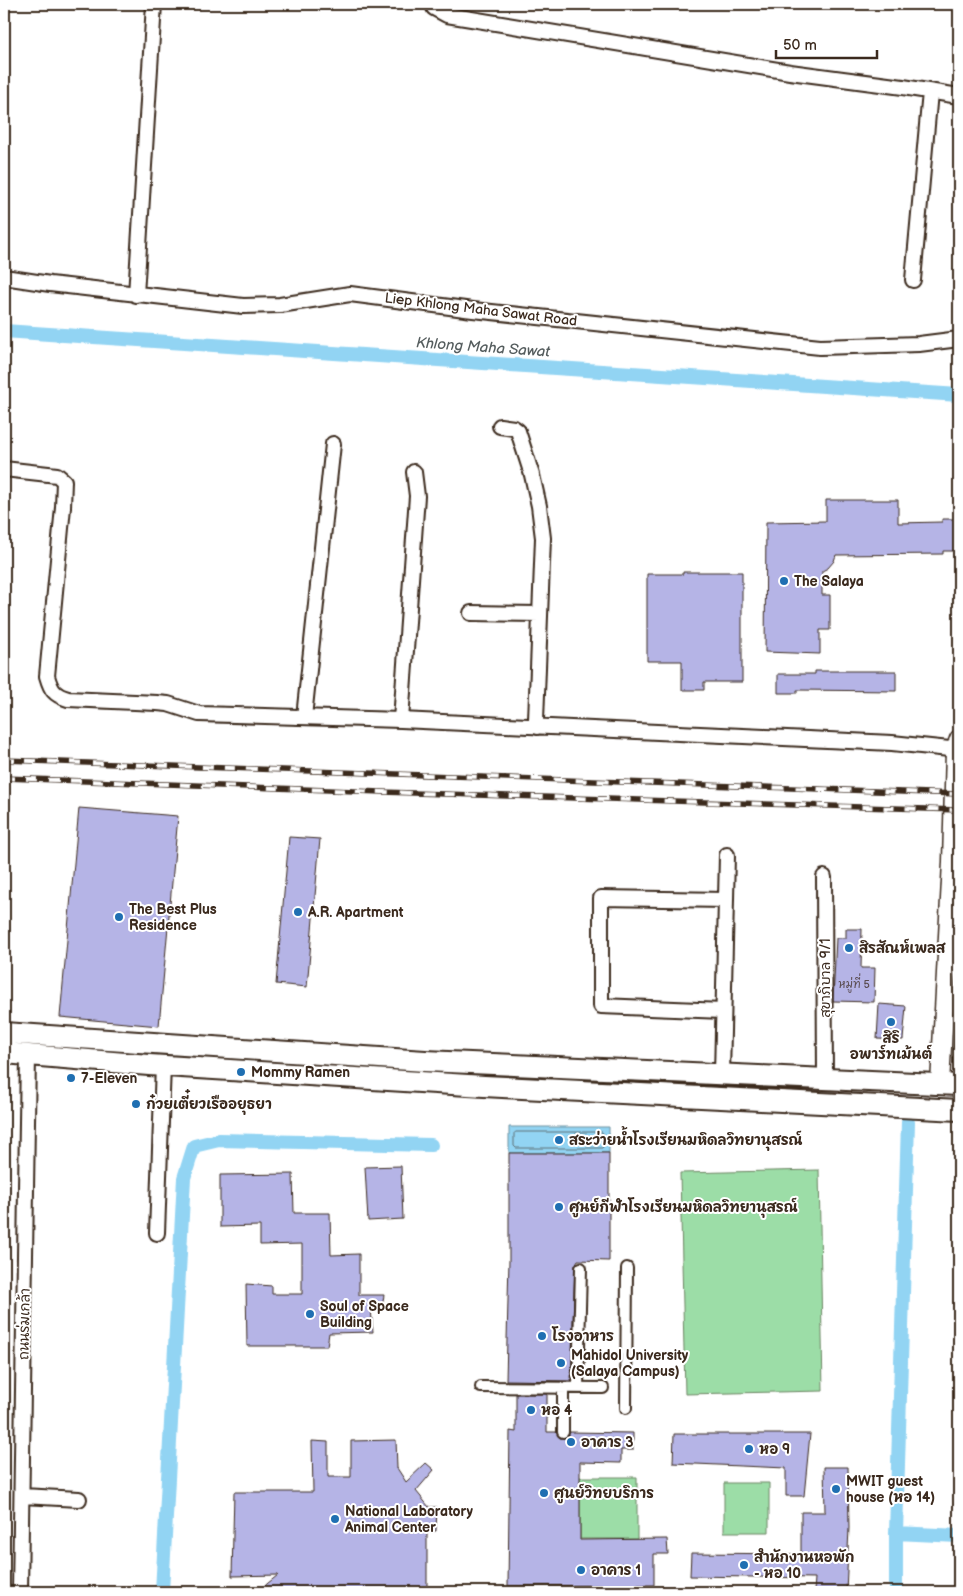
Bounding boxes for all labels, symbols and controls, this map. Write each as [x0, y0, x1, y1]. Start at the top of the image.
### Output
scale bar [776, 28, 877, 60]
text: 50 m [783, 36, 817, 55]
street label: Liep Khlong Maha Sawat Road [384, 289, 578, 330]
water label: Khlong Maha Sawat [415, 333, 551, 362]
place label: The Salaya [794, 573, 864, 590]
marker: The Salaya [778, 575, 790, 587]
place label: The Best Plus Residence [129, 901, 217, 934]
place label: A.R. Apartment [307, 904, 404, 921]
marker: A.R. Apartment [292, 906, 304, 918]
marker: The Best Plus Residence [113, 911, 125, 923]
street label: สุขาภิบาล 9/1 [817, 938, 835, 1018]
place label: สิรสัณห์เพลส [859, 938, 946, 957]
marker: สิรสัณห์เพลส [843, 942, 855, 954]
house number: หมู่ที่ 5 [838, 973, 870, 993]
marker: สิริ อพาร์ทเม้นต์ [885, 1016, 897, 1028]
place label: สิริ อพาร์ทเม้นต์ [850, 1029, 932, 1063]
place label: Mommy Ramen [251, 1064, 350, 1081]
marker: Mommy Ramen [235, 1066, 247, 1078]
place label: 7-Eleven [81, 1070, 138, 1087]
marker: 7-Eleven [65, 1072, 77, 1084]
place label: ก๋วยเตี๋ยวเรืออยุธยา [146, 1089, 272, 1115]
marker: ก๋วยเตี๋ยวเรืออยุธยา [130, 1098, 142, 1110]
place label: สระว่ายน้ำโรงเรียนมหิดลวิทยานุสรณ์ [569, 1125, 803, 1151]
marker: สระว่ายน้ำโรงเรียนมหิดลวิทยานุสรณ์ [553, 1134, 565, 1146]
place label: ศูนย์กีฬาโรงเรียนมหิดลวิทยานุสรณ์ [569, 1197, 798, 1218]
marker: ศูนย์กีฬาโรงเรียนมหิดลวิทยานุสรณ์ [553, 1201, 565, 1213]
street label: ถนนร่มเกล้า [15, 1288, 34, 1360]
place label: Soul of Space Building [320, 1298, 409, 1331]
marker: Soul of Space Building [304, 1308, 316, 1320]
place label: โรงอาหาร [551, 1326, 614, 1345]
marker: โรงอาหาร [536, 1330, 548, 1342]
place label: Mahidol University (Salaya Campus) [571, 1347, 689, 1380]
marker: Mahidol University (Salaya Campus) [555, 1357, 567, 1369]
place label: หอ 4 [541, 1402, 573, 1419]
marker: หอ 4 [525, 1404, 537, 1416]
place label: อาคาร 3 [581, 1434, 634, 1451]
marker: อาคาร 3 [565, 1436, 577, 1448]
place label: หอ 9 [759, 1441, 790, 1458]
marker: หอ 9 [743, 1443, 755, 1455]
place label: MWIT guest house (หอ 14) [846, 1473, 935, 1506]
place label: ศูนย์วิทยบริการ [554, 1483, 654, 1504]
marker: MWIT guest house (หอ 14) [830, 1483, 842, 1495]
marker: ศูนย์วิทยบริการ [538, 1487, 550, 1499]
place label: National Laboratory Animal Center [344, 1503, 473, 1536]
marker: National Laboratory Animal Center [329, 1513, 341, 1525]
place label: สำนักงานหอพัก - หอ 10 [754, 1547, 854, 1582]
marker: สำนักงานหอพัก - หอ 10 [738, 1559, 750, 1571]
place label: อาคาร 1 [591, 1562, 641, 1579]
marker: อาคาร 1 [575, 1564, 587, 1576]

